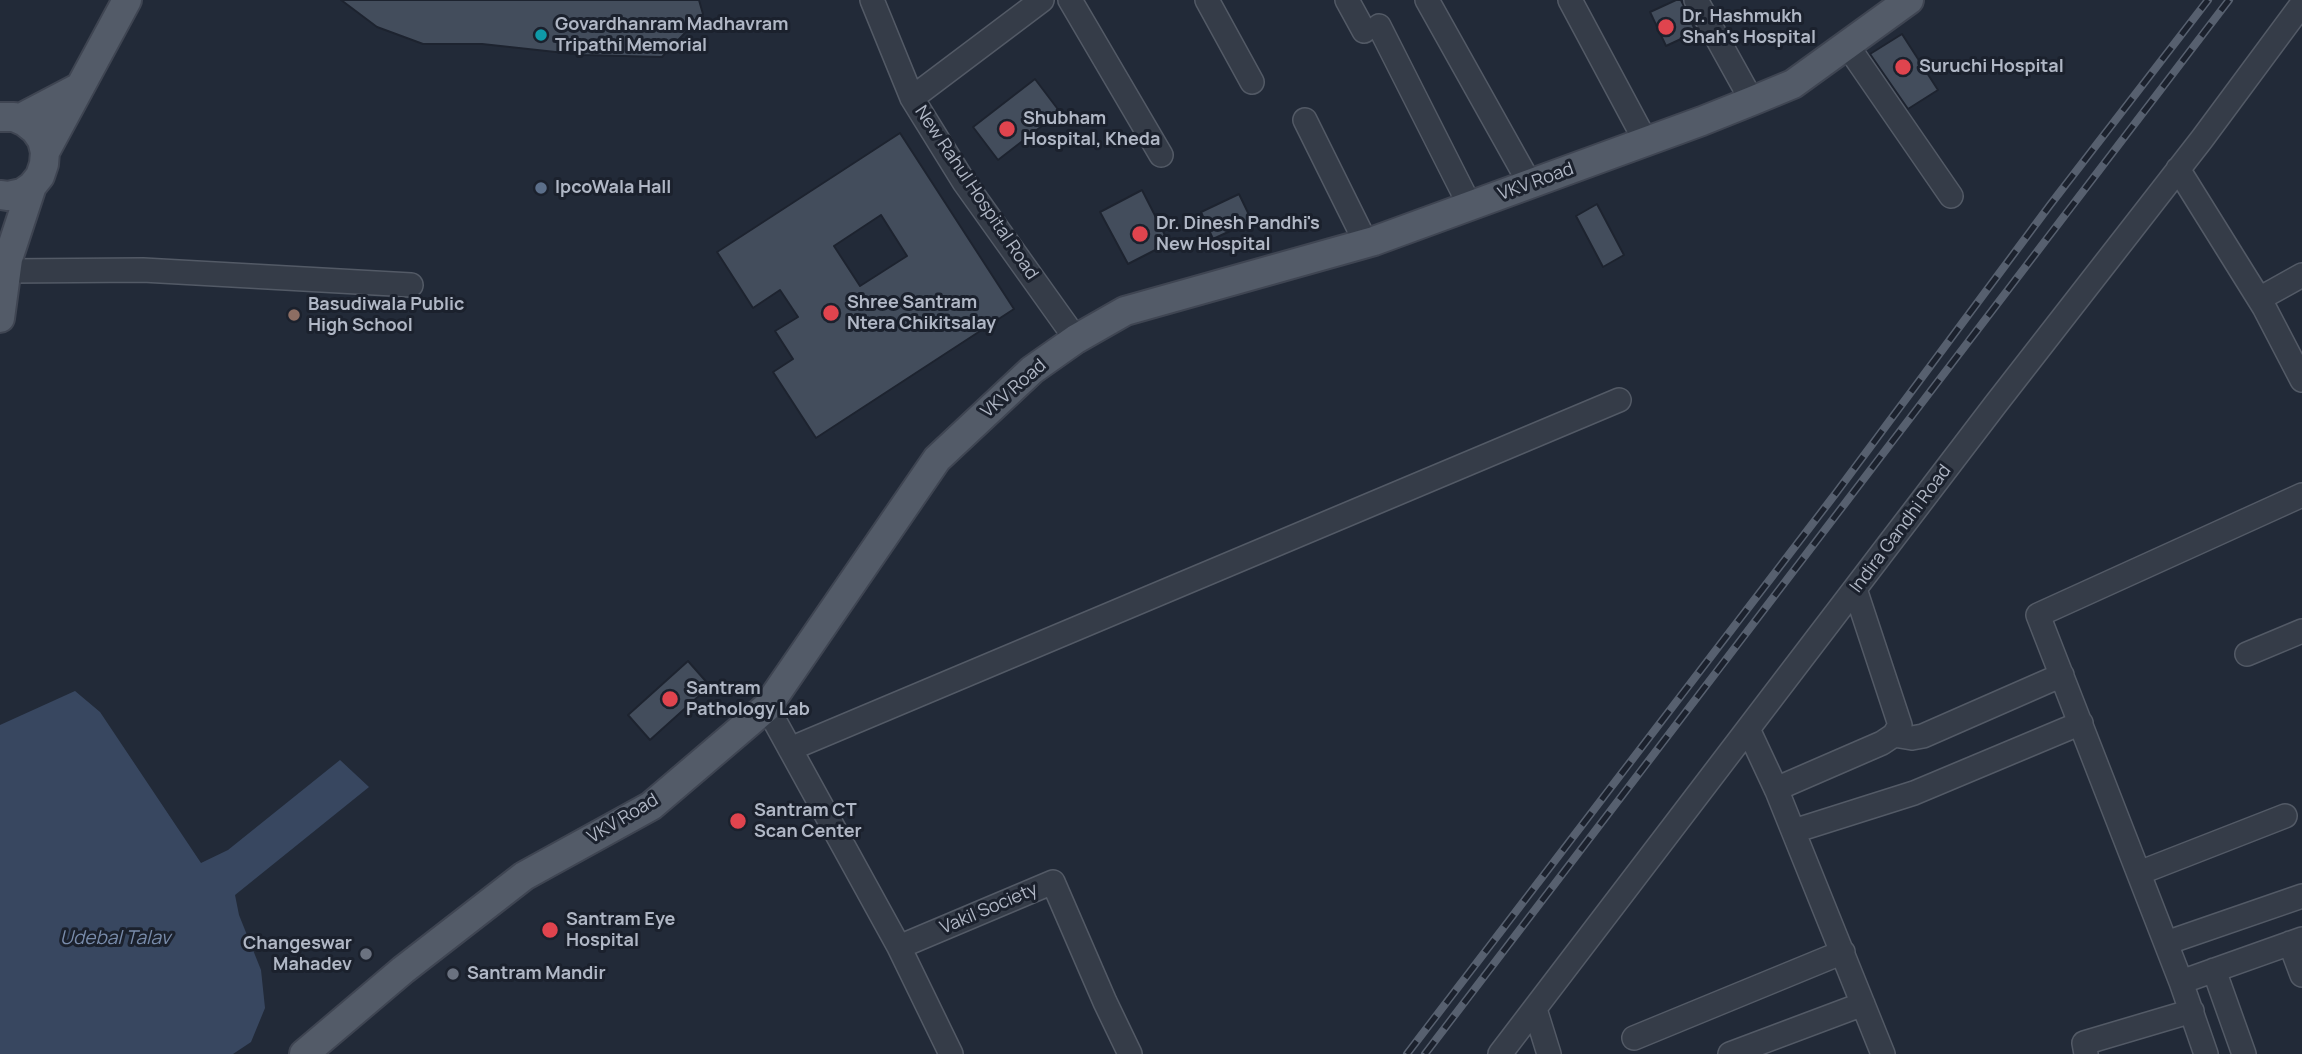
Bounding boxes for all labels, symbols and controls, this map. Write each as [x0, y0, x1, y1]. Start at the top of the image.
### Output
place label: Dr. Hashmukh Shah's Hospital [1682, 6, 1816, 48]
place label: Govardhanram Madhavram Tripathi Memorial [555, 14, 788, 56]
marker: Dr. Hashmukh Shah's Hospital [1656, 17, 1676, 37]
marker: Govardhanram Madhavram Tripathi Memorial [533, 27, 549, 43]
place label: Suruchi Hospital [1919, 56, 2064, 78]
marker: Suruchi Hospital [1893, 57, 1913, 77]
street label: New Rahul Hospital Road [910, 102, 1042, 284]
place label: Shubham Hospital, Kheda [1023, 108, 1160, 150]
marker: Shubham Hospital, Kheda [997, 119, 1017, 139]
street label: VKV Road [1495, 158, 1577, 206]
place label: IpcoWala Hall [555, 177, 671, 199]
marker: IpcoWala Hall [533, 180, 549, 196]
place label: Dr. Dinesh Pandhi's New Hospital [1156, 213, 1320, 256]
marker: Dr. Dinesh Pandhi's New Hospital [1130, 224, 1150, 244]
place label: Shree Santram Ntera Chikitsalay [847, 292, 996, 334]
place label: Basudiwala Public High School [308, 294, 464, 336]
marker: Shree Santram Ntera Chikitsalay [821, 303, 841, 323]
marker: Basudiwala Public High School [286, 307, 302, 323]
street label: VKV Road [977, 355, 1051, 423]
street label: Indira Gandhi Road [1846, 461, 1956, 597]
place label: Santram Pathology Lab [686, 678, 810, 720]
marker: Santram Pathology Lab [660, 689, 680, 709]
street label: VKV Road [584, 789, 662, 849]
place label: Santram CT Scan Center [754, 800, 862, 842]
marker: Santram CT Scan Center [728, 811, 748, 831]
street label: Vakil Society [937, 879, 1041, 939]
place label: Santram Eye Hospital [566, 909, 675, 951]
marker: Santram Eye Hospital [540, 920, 560, 940]
water label: Udebal Talav [60, 928, 170, 950]
place label: Changeswar Mahadev [243, 933, 352, 976]
marker: Changeswar Mahadev [358, 946, 374, 962]
place label: Santram Mandir [467, 963, 606, 985]
marker: Santram Mandir [445, 966, 461, 982]

